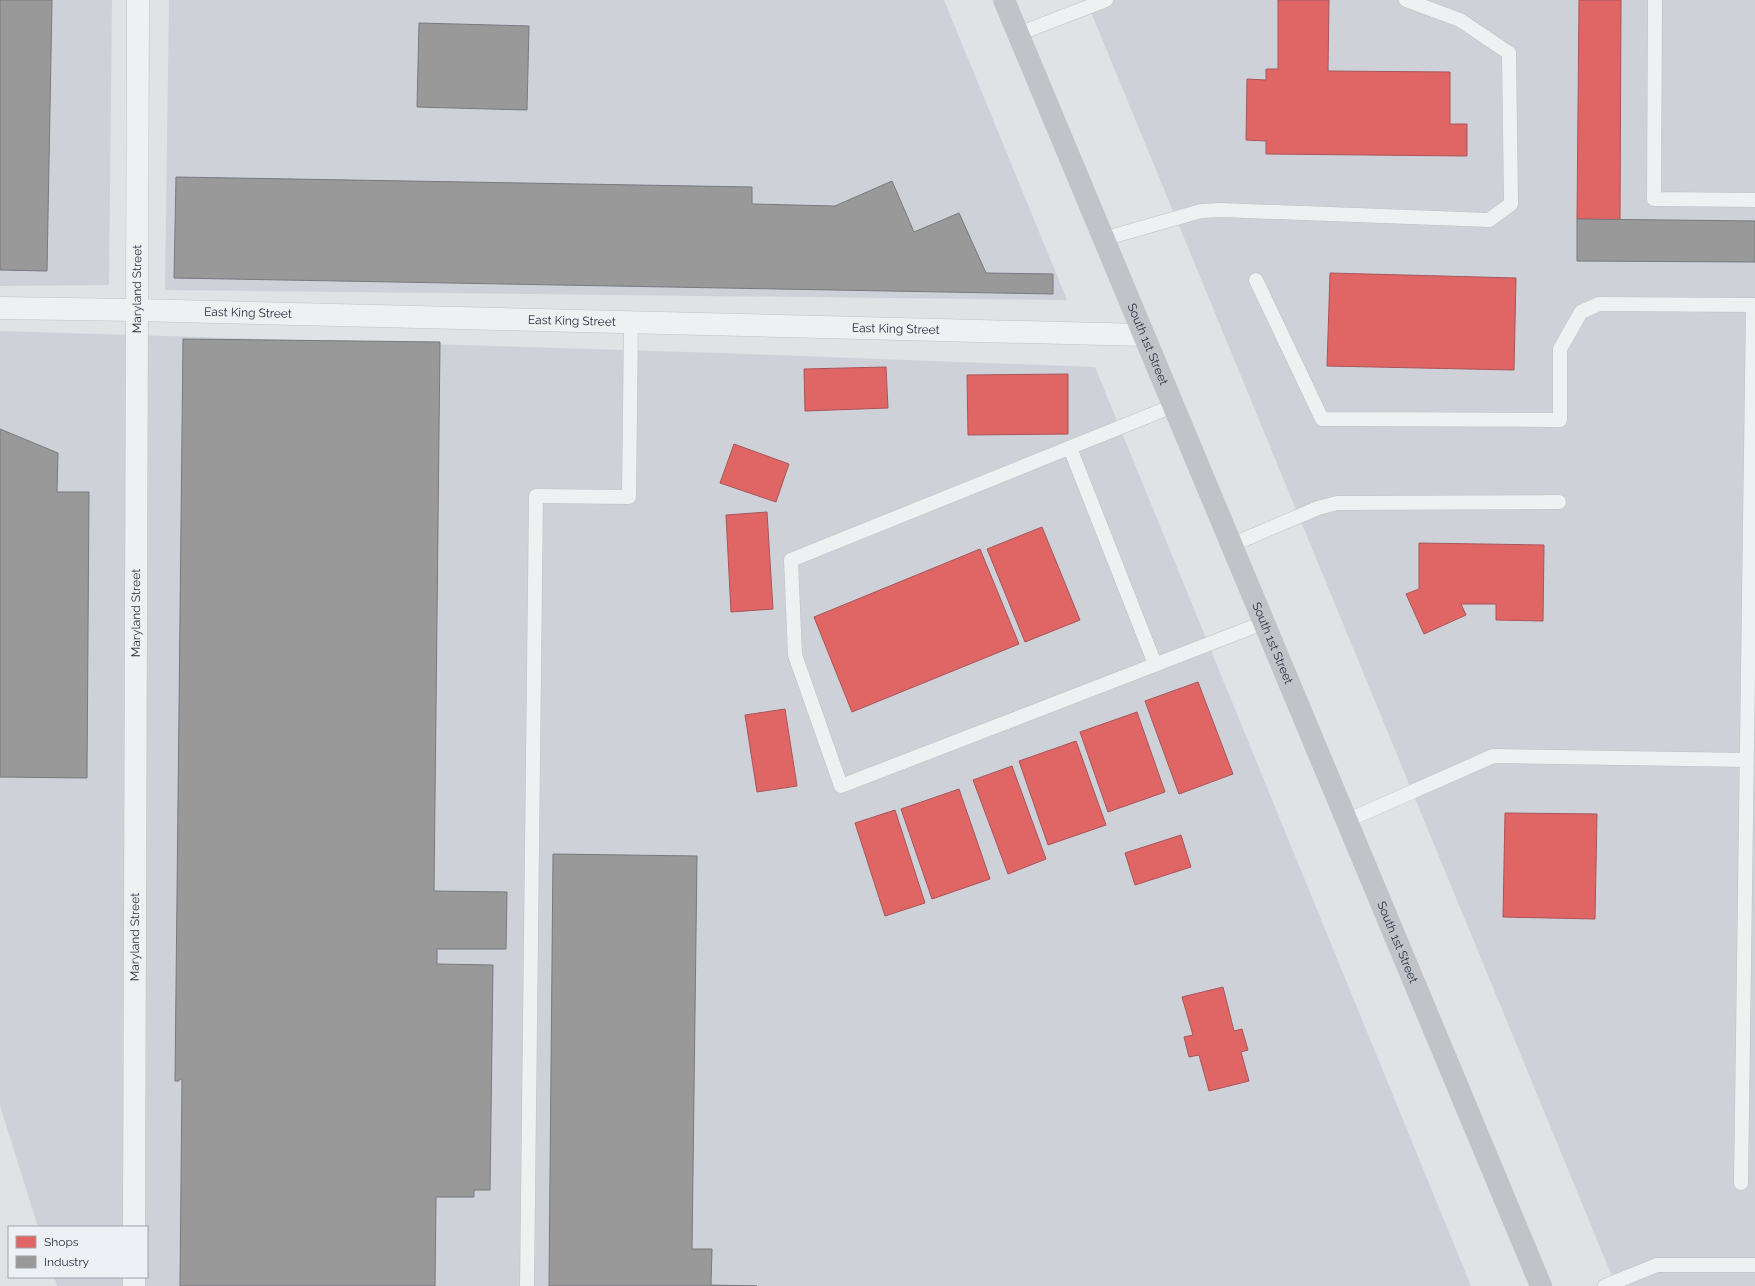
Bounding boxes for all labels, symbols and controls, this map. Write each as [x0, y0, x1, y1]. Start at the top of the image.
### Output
street label: Maryland Street [130, 245, 144, 333]
street label: South 1st Street [1125, 301, 1171, 387]
street label: East King Street [204, 305, 292, 321]
street label: East King Street [528, 313, 616, 329]
street label: East King Street [852, 321, 940, 337]
street label: Maryland Street [129, 569, 143, 657]
street label: South 1st Street [1249, 600, 1296, 686]
street label: Maryland Street [128, 893, 142, 981]
street label: South 1st Street [1374, 899, 1421, 985]
legend [8, 1226, 148, 1278]
text: Shops [44, 1235, 79, 1249]
text: Industry [44, 1255, 90, 1269]

